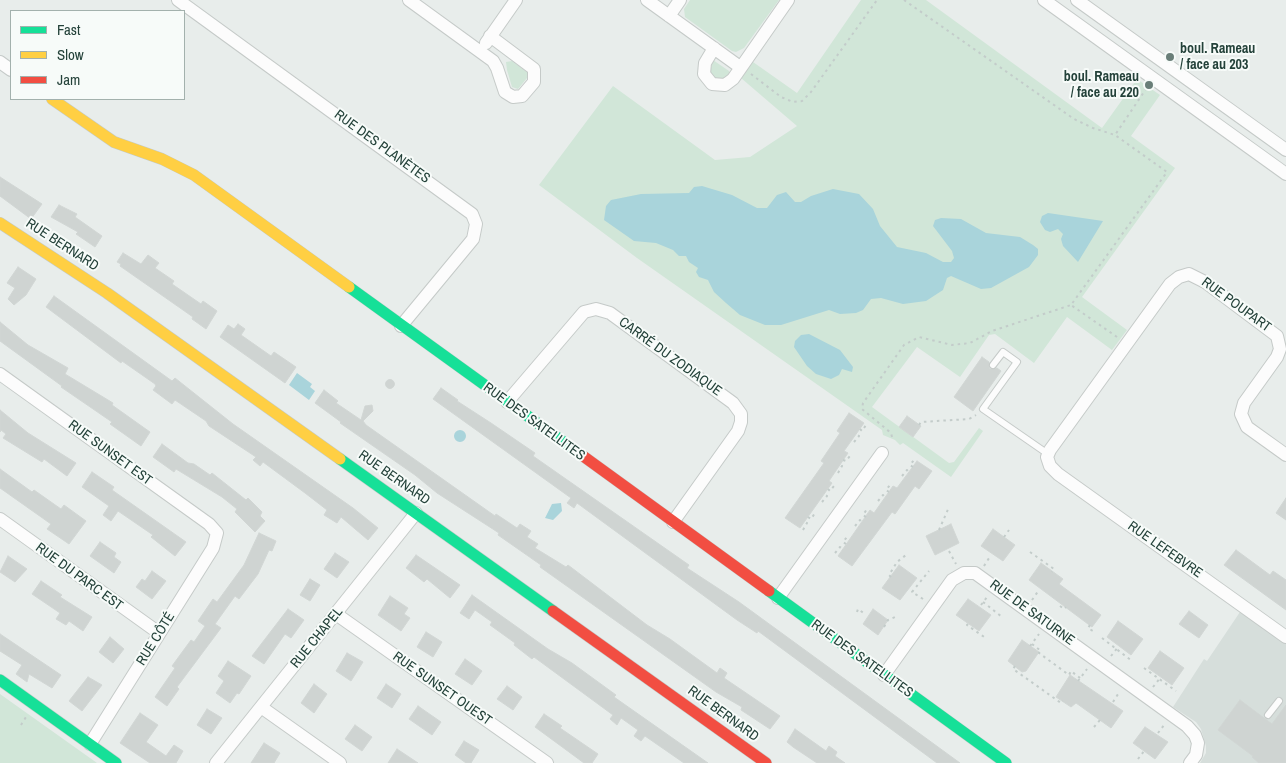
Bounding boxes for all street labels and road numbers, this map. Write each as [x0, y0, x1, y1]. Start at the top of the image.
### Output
street label: RUE DES PLANÈTES [331, 107, 433, 187]
street label: RUE BERNARD [22, 215, 102, 275]
street label: RUE POUPART [1198, 274, 1274, 336]
street label: CARRÉ DU ZODIAQUE [615, 314, 725, 400]
street label: RUE DES SATELLITES [480, 379, 588, 465]
street label: RUE SUNSET EST [65, 417, 155, 489]
street label: RUE BERNARD [355, 447, 433, 509]
street label: RUE LEFEBVRE [1124, 518, 1206, 582]
street label: RUE DU PARC EST [32, 540, 126, 614]
street label: RUE DE SATURNE [986, 577, 1078, 649]
street label: RUE CHAPEL [287, 604, 347, 672]
street label: RUE CÔTÉ [133, 609, 179, 669]
street label: RUE DES SATELLITES [808, 616, 916, 702]
street label: RUE SUNSET OUEST [389, 649, 495, 729]
street label: RUE BERNARD [684, 683, 762, 745]

